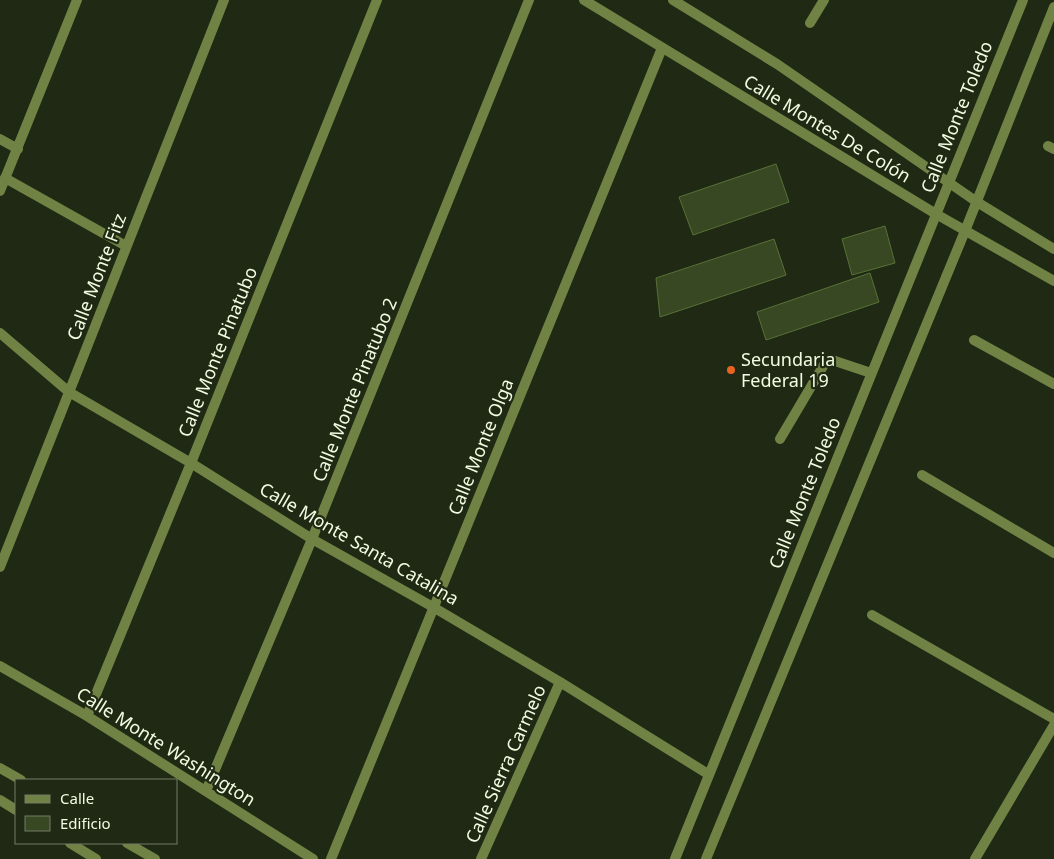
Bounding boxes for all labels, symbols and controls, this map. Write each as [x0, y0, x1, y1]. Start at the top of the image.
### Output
street label: Calle Monte Toledo [915, 37, 997, 196]
street label: Calle Montes De Colón [740, 69, 915, 188]
street label: Calle Monte Fitz [61, 210, 131, 344]
street label: Calle Monte Pinatubo [172, 263, 262, 440]
street label: Calle Monte Pinatubo 2 [306, 294, 402, 485]
place label: Secundaria Federal 19 [741, 347, 835, 392]
marker: Secundaria Federal 19 [725, 364, 737, 376]
street label: Calle Monte Olga [442, 375, 518, 518]
street label: Calle Monte Toledo [763, 413, 845, 572]
street label: Calle Monte Santa Catalina [256, 476, 463, 610]
street label: Calle Sierra Carmelo [459, 681, 551, 847]
street label: Calle Monte Washington [73, 683, 259, 811]
legend [15, 779, 178, 844]
text: Edificio [60, 813, 111, 833]

